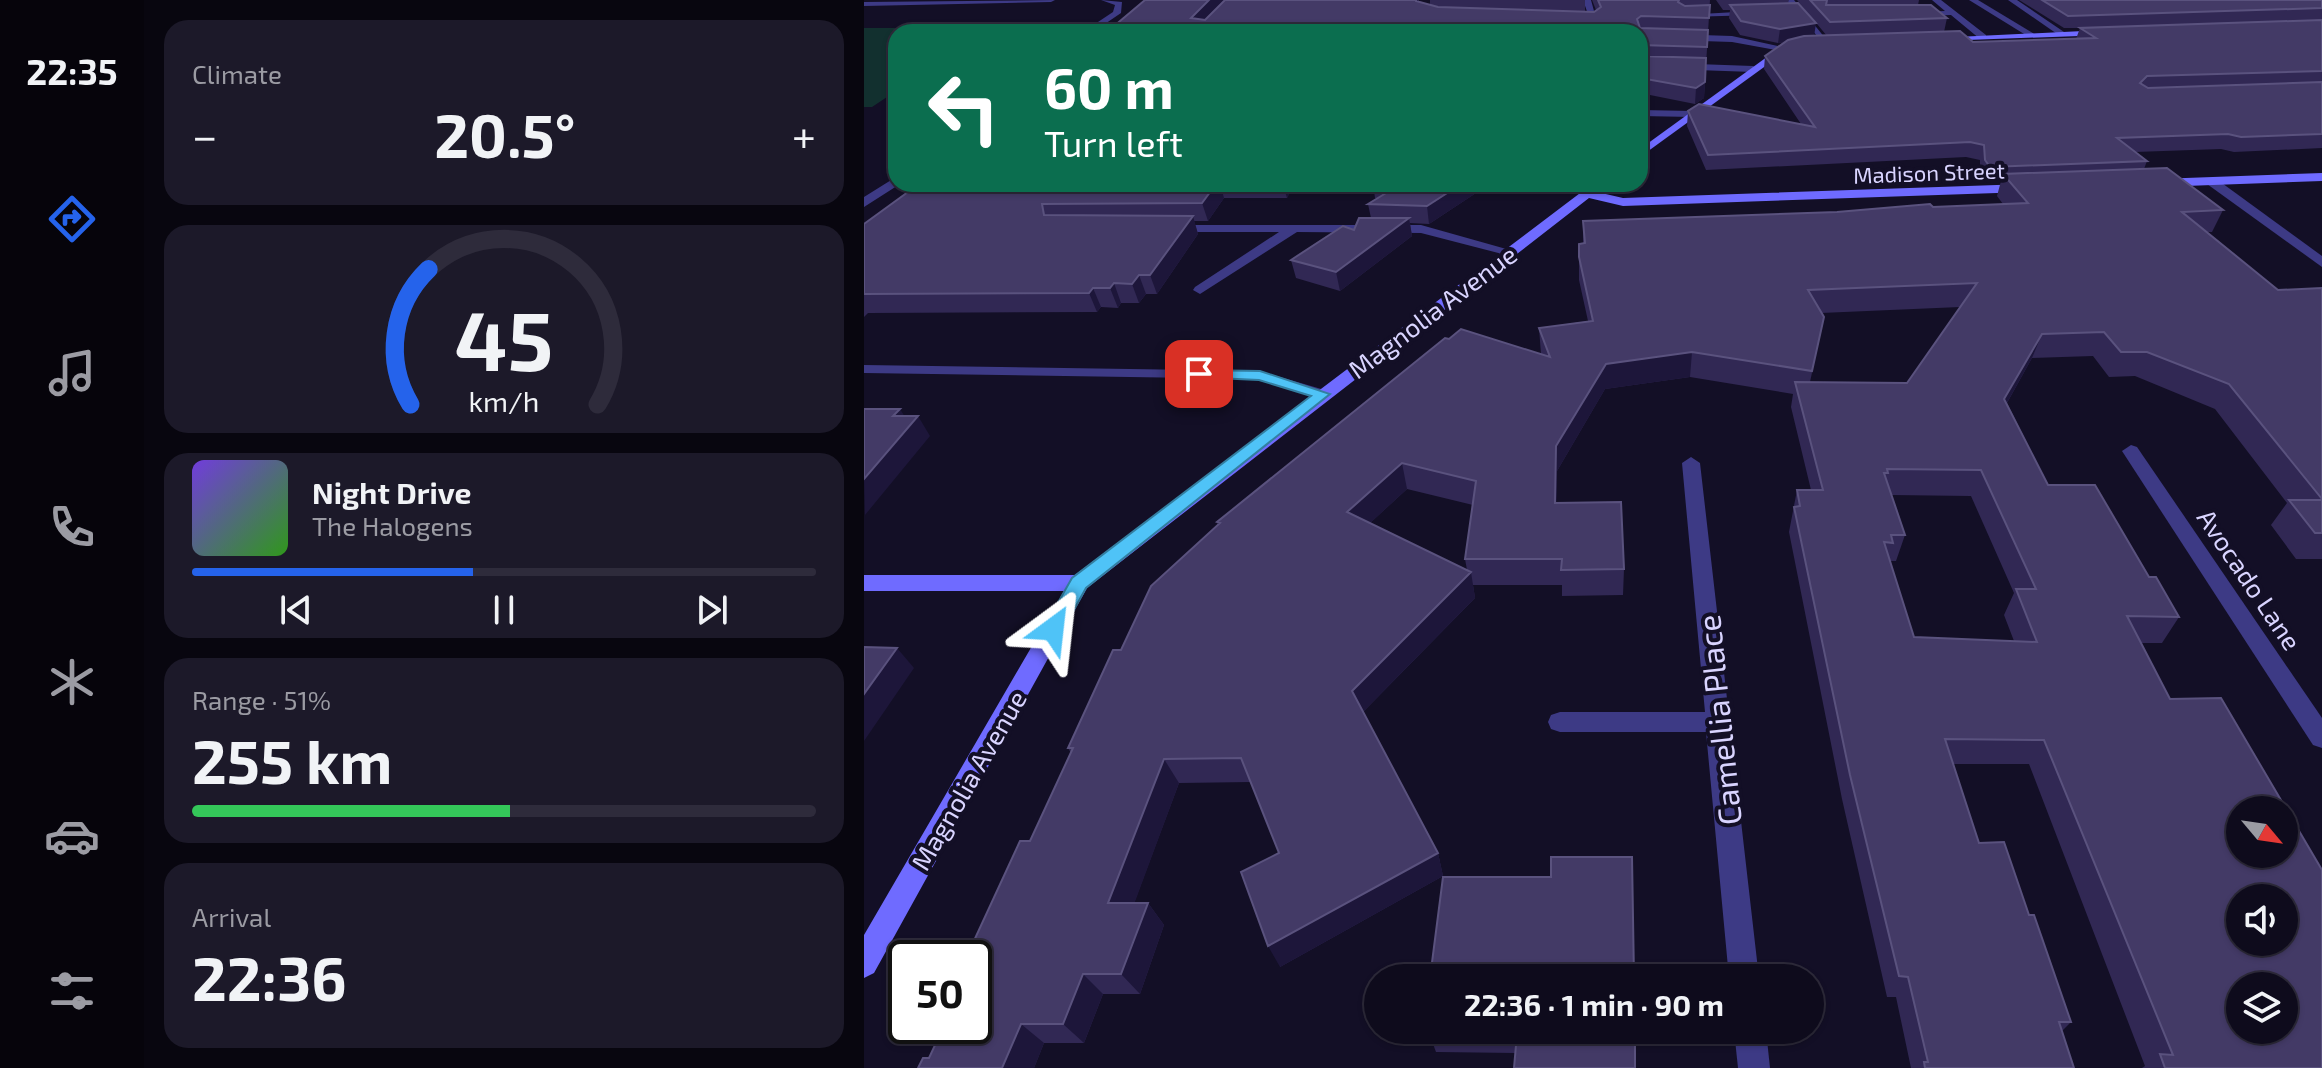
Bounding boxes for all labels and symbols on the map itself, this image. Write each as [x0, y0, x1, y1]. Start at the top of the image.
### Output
street label: Madison Street [1853, 156, 2005, 188]
street label: Magnolia Avenue [1342, 238, 1522, 384]
pin [1165, 340, 1233, 408]
street label: Avocado Lane [2192, 503, 2308, 655]
position arrow [1011, 587, 1095, 671]
street label: Camellia Place [1688, 613, 1748, 827]
street label: Magnolia Avenue [904, 685, 1032, 875]
north arrow [2226, 796, 2298, 868]
speed limit sign: 50 [888, 940, 992, 1044]

